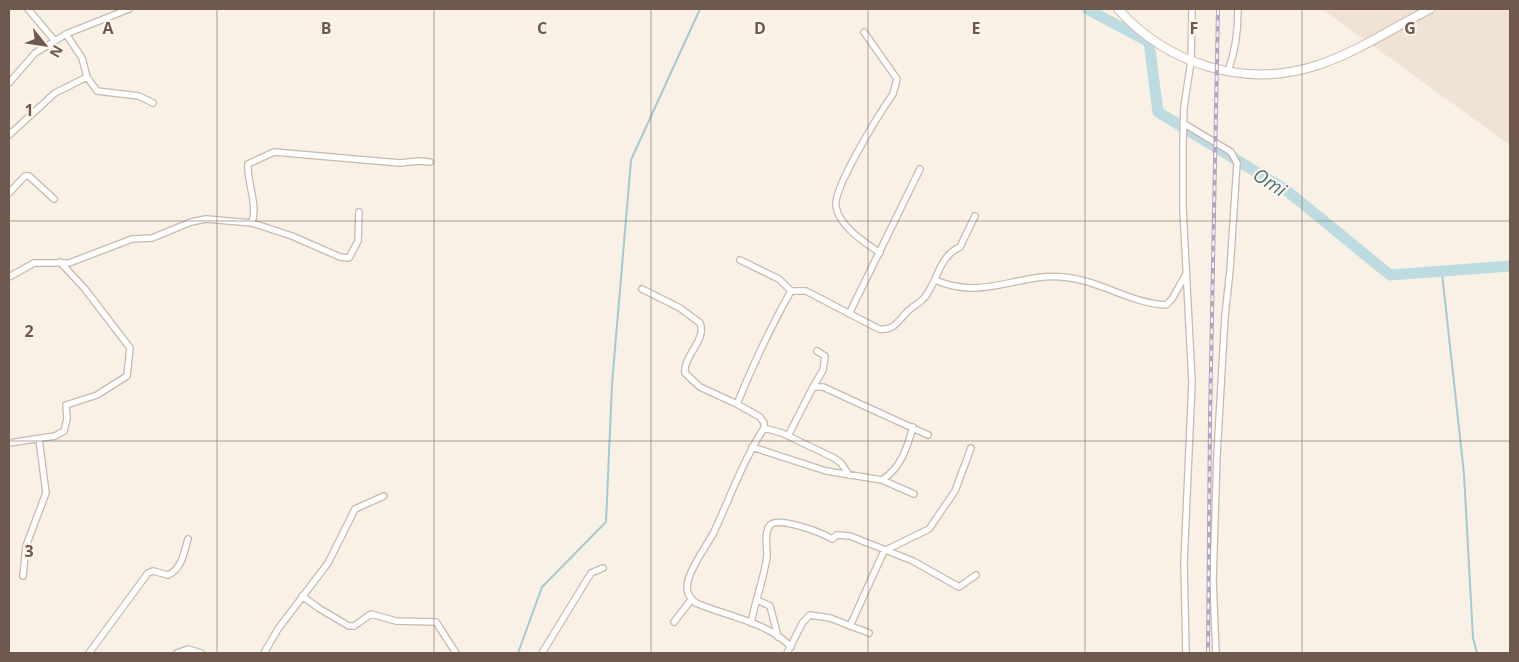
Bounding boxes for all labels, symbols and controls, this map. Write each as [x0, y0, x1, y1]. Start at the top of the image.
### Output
text: A [102, 17, 114, 39]
text: B [321, 17, 331, 39]
text: C [537, 17, 547, 39]
text: D [754, 17, 766, 39]
text: E [972, 17, 981, 39]
text: F [1190, 17, 1198, 39]
text: G [1404, 17, 1416, 39]
north arrow [20, 20, 70, 70]
text: N [46, 42, 68, 61]
text: 1 [24, 99, 34, 121]
water label: Omi [1248, 162, 1293, 203]
text: 2 [24, 320, 34, 342]
text: 3 [24, 540, 34, 562]

